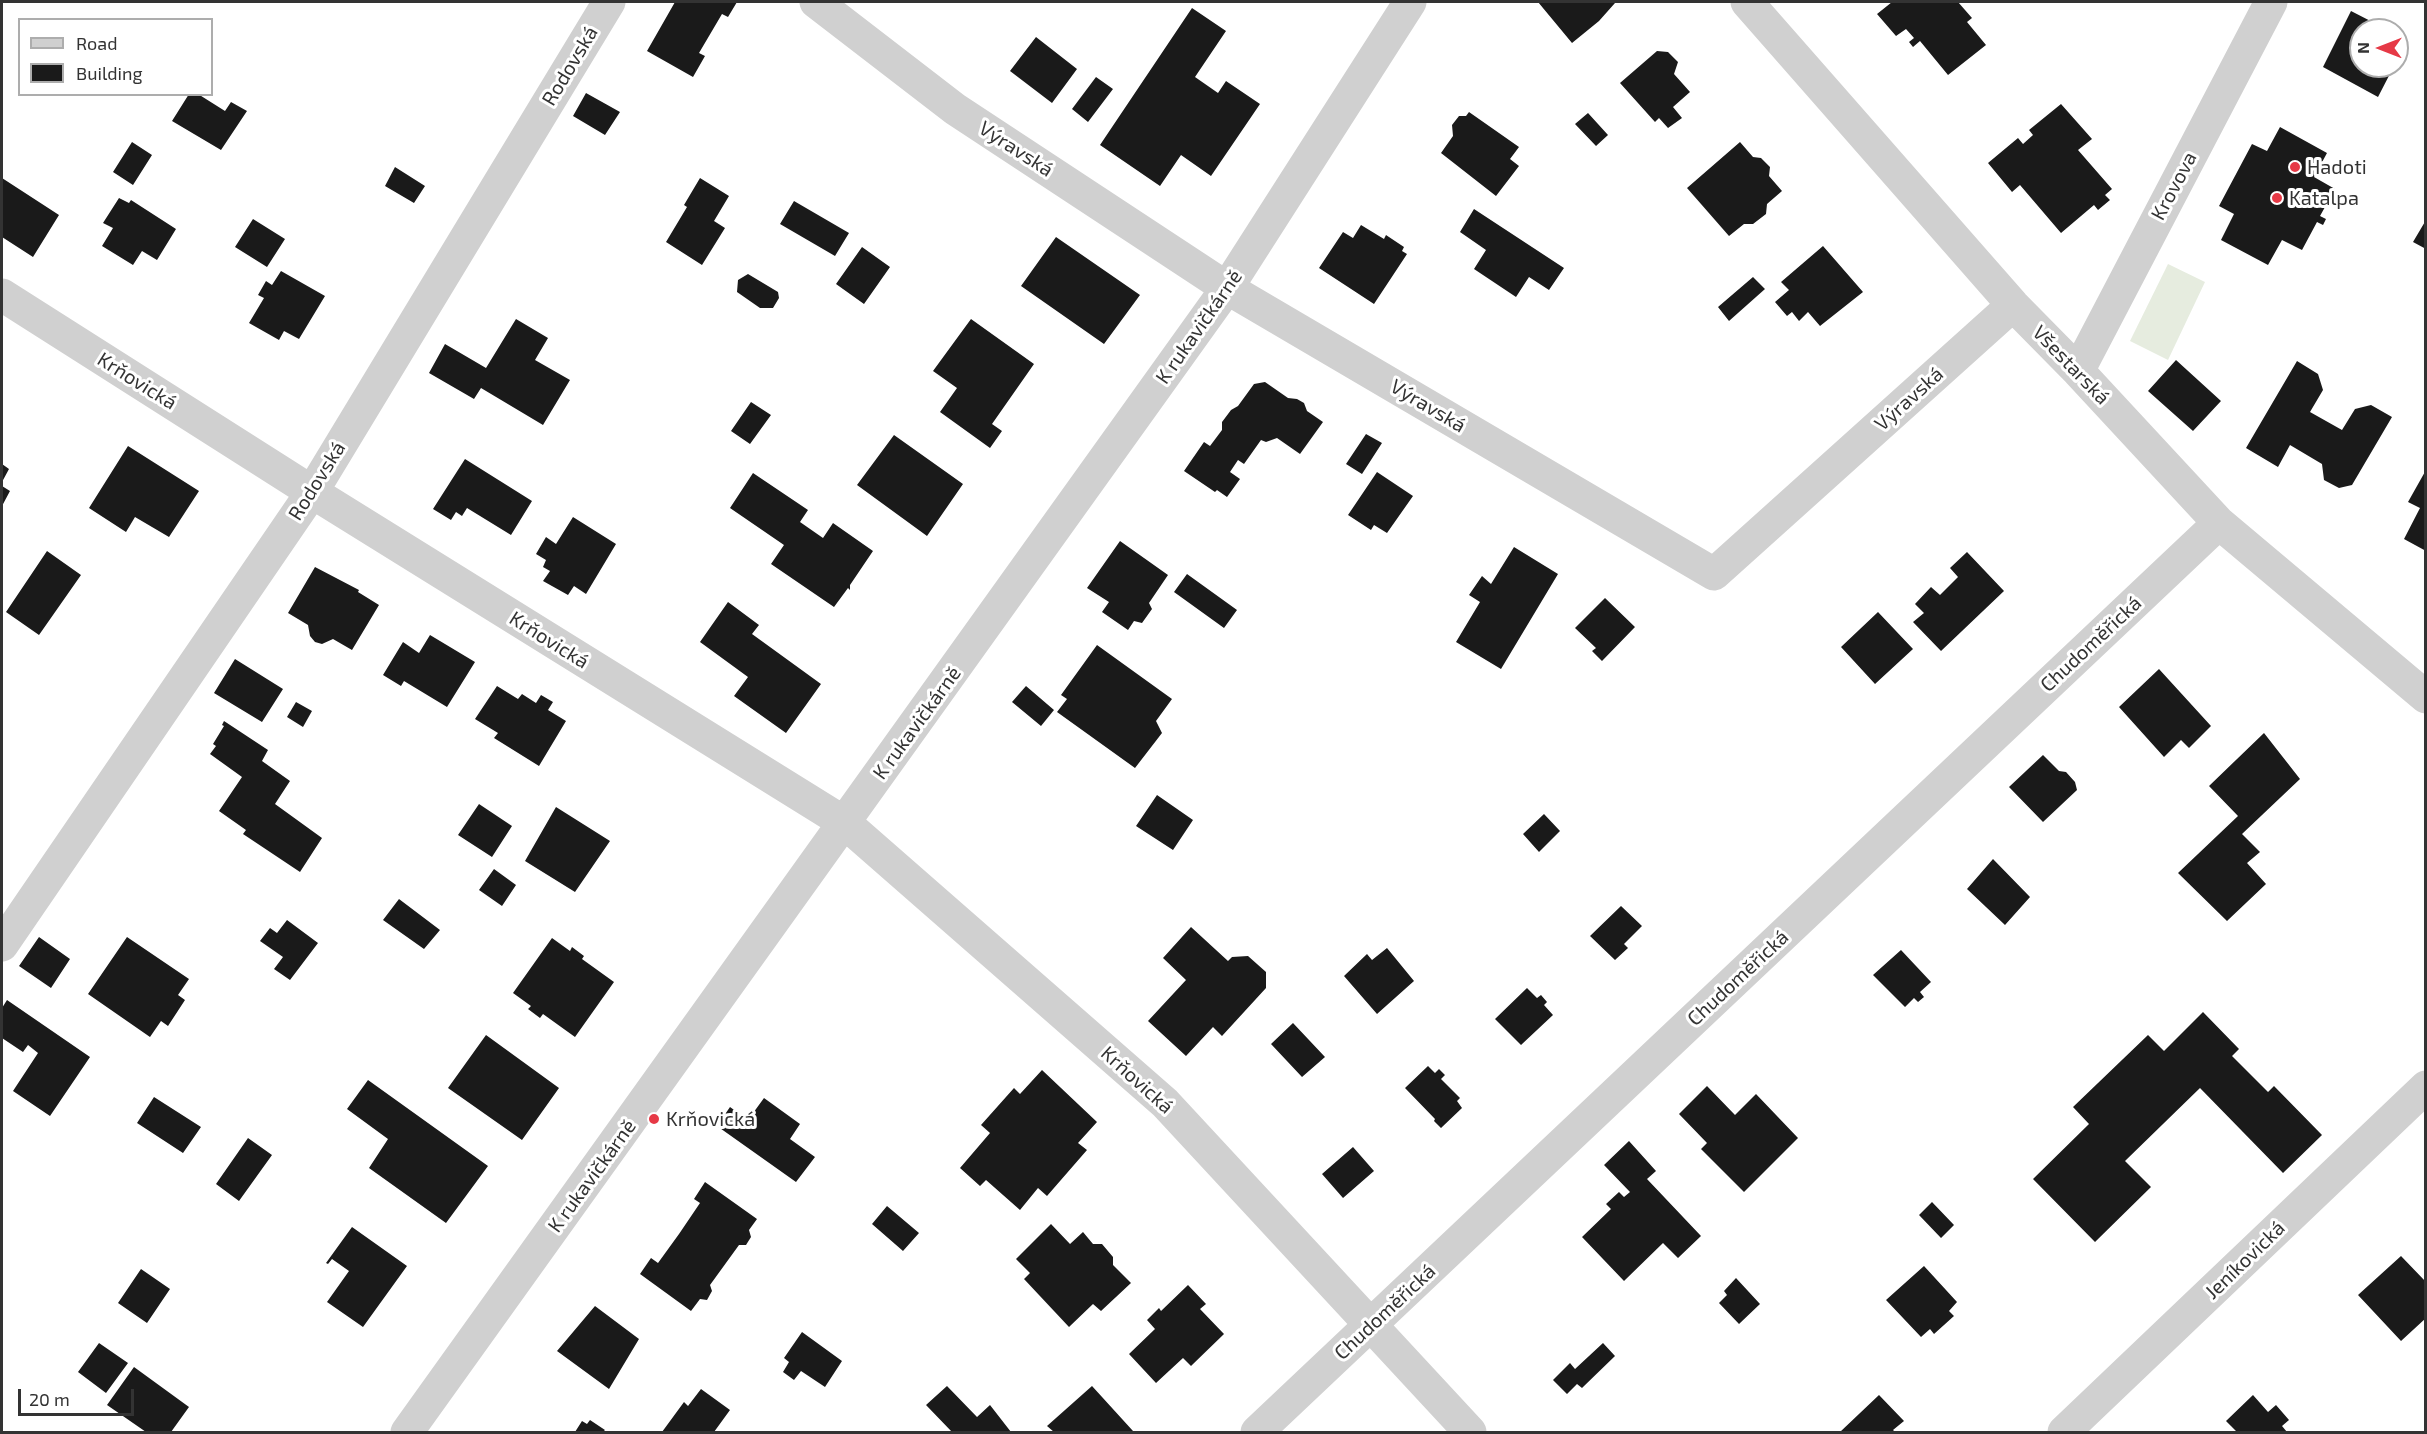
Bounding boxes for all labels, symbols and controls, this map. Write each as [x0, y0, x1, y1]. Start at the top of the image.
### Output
legend [18, 18, 213, 96]
north arrow [2349, 18, 2409, 78]
street label: Rodovská [537, 22, 603, 110]
text: Road [76, 32, 117, 54]
text: N [2353, 42, 2372, 54]
text: Building [76, 62, 143, 84]
street label: Výravská [974, 116, 1058, 182]
street label: Krovova [2146, 148, 2202, 224]
place label: Hadoti [2307, 155, 2367, 179]
marker: Hadoti [2288, 160, 2302, 174]
place label: Katalpa [2289, 186, 2359, 210]
marker: Katalpa [2270, 191, 2284, 205]
street label: K rukavičkárně [1151, 265, 1247, 389]
street label: Všestarská [2027, 320, 2115, 410]
street label: Krňovická [93, 347, 181, 415]
street label: Výravská [1870, 362, 1948, 436]
street label: Výravská [1386, 374, 1470, 438]
street label: Rodovská [283, 437, 351, 525]
street label: Chudoměřická [2035, 591, 2147, 697]
street label: Krňovická [505, 606, 593, 674]
street label: K rukavičkárně [868, 662, 966, 784]
street label: Chudoměřická [1682, 925, 1794, 1031]
street label: Krňovická [1096, 1041, 1178, 1119]
place label: Krňovická [666, 1107, 755, 1131]
marker: Krňovická [647, 1112, 661, 1126]
street label: K rukavičkárně [543, 1115, 641, 1237]
street label: Jeníkovická [2200, 1216, 2290, 1304]
street label: Chudoměřická [1329, 1259, 1441, 1365]
scale bar [21, 1377, 136, 1415]
text: 20 m [29, 1388, 70, 1410]

